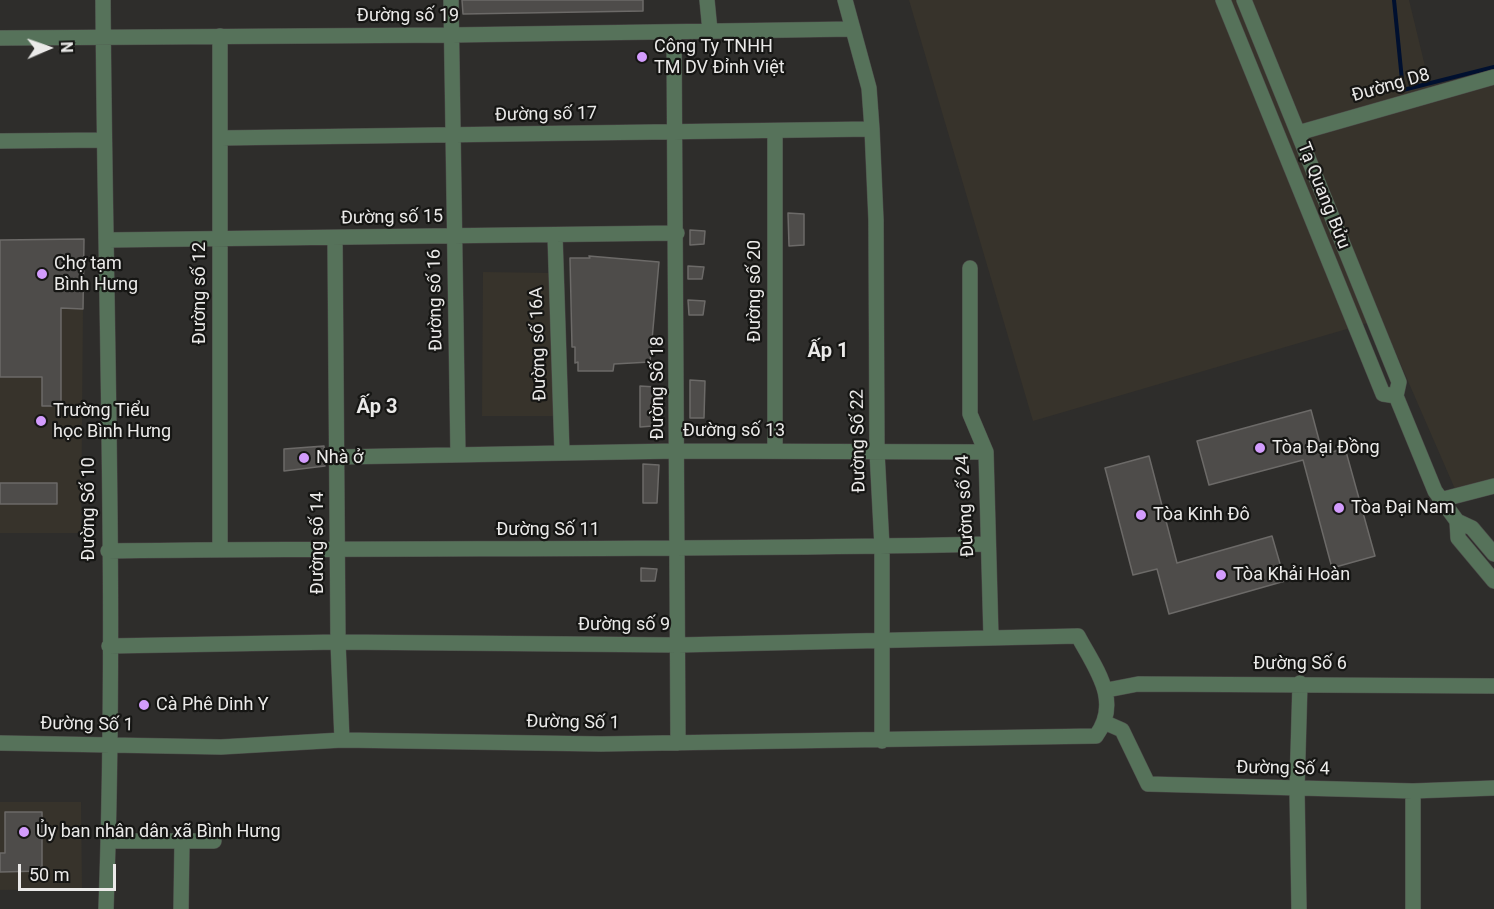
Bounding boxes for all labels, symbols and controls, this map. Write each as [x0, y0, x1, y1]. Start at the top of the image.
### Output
street label: Đường số 19 [357, 5, 459, 27]
north arrow [18, 18, 78, 78]
place label: Công Ty TNHH TM DV Đỉnh Việt [654, 36, 785, 78]
text: N [57, 41, 76, 53]
marker: Công Ty TNHH TM DV Đỉnh Việt [635, 50, 649, 64]
street label: Đường D8 [1350, 65, 1432, 107]
street label: Đường số 17 [495, 103, 597, 127]
street label: Tạ Quang Bửu [1292, 140, 1354, 252]
street label: Đường số 15 [341, 206, 443, 230]
street label: Đường số 20 [744, 240, 766, 342]
street label: Đường số 12 [189, 242, 211, 344]
street label: Đường số 16 [424, 249, 448, 351]
place label: Chợ tạm Bình Hưng [54, 253, 138, 296]
marker: Chợ tạm Bình Hưng [35, 267, 49, 281]
street label: Đường số 16A [526, 287, 552, 401]
street label: Đường Số 18 [647, 336, 669, 440]
district label: Ấp 1 [808, 340, 848, 364]
street label: Đường Số 22 [847, 389, 871, 493]
district label: Ấp 3 [357, 396, 397, 420]
place label: Trường Tiểu học Bình Hưng [53, 400, 171, 442]
marker: Trường Tiểu học Bình Hưng [34, 414, 48, 428]
street label: Đường số 13 [683, 420, 785, 442]
place label: Tòa Đại Đồng [1272, 437, 1379, 459]
marker: Tòa Đại Đồng [1253, 441, 1267, 455]
place label: Nhà ở [316, 447, 363, 469]
marker: Nhà ở [297, 451, 311, 465]
street label: Đường số 24 [953, 454, 979, 558]
street label: Đường Số 10 [78, 457, 100, 561]
street label: Đường số 14 [307, 492, 329, 594]
place label: Tòa Đại Nam [1351, 497, 1455, 519]
marker: Tòa Đại Nam [1332, 501, 1346, 515]
place label: Tòa Kinh Đô [1153, 504, 1250, 526]
marker: Tòa Kinh Đô [1134, 508, 1148, 522]
street label: Đường Số 11 [496, 519, 600, 541]
place label: Tòa Khải Hoàn [1233, 564, 1350, 586]
marker: Tòa Khải Hoàn [1214, 568, 1228, 582]
street label: Đường số 9 [578, 614, 670, 636]
street label: Đường Số 6 [1253, 653, 1347, 675]
place label: Cà Phê Dinh Y [156, 694, 269, 716]
marker: Cà Phê Dinh Y [137, 698, 151, 712]
street label: Đường Số 1 [526, 711, 620, 735]
street label: Đường Số 1 [40, 713, 134, 737]
street label: Đường Số 4 [1236, 757, 1330, 781]
place label: Ủy ban nhân dân xã Bình Hưng [36, 821, 281, 843]
marker: Ủy ban nhân dân xã Bình Hưng [17, 825, 31, 839]
scale bar [21, 852, 118, 890]
text: 50 m [29, 864, 69, 885]

